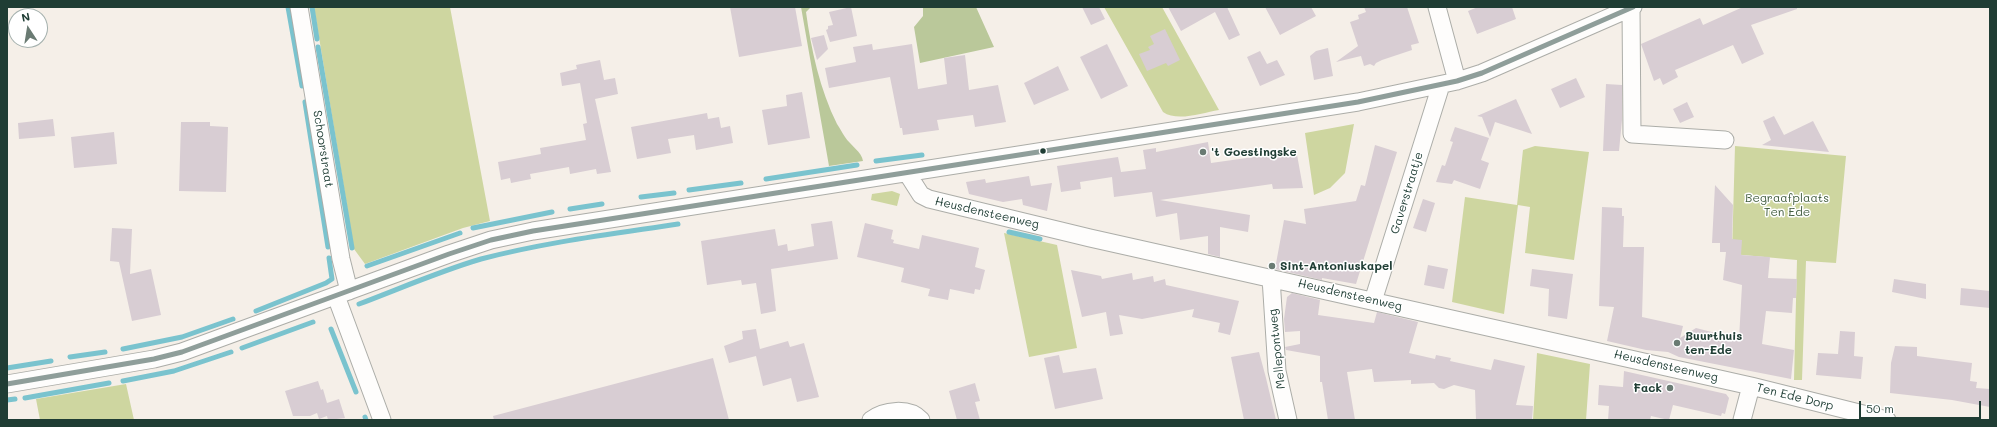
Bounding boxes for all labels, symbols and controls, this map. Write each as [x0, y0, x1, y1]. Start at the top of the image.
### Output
north arrow [8, 8, 48, 48]
text: N [20, 9, 31, 25]
street label: Schoorstraat [310, 109, 336, 189]
place label: 't Goestingske [1211, 145, 1297, 159]
unlabelled marker [1038, 146, 1048, 156]
marker: 't Goestingske [1198, 147, 1208, 157]
street label: Gaverstraatje [1388, 150, 1426, 236]
park label: Begraafplaats Ten Ede [1745, 191, 1829, 219]
street label: Heusdensteenweg [934, 194, 1040, 232]
place label: Sint-Antoniuskapel [1280, 259, 1392, 273]
marker: Sint-Antoniuskapel [1267, 261, 1277, 271]
street label: Heusdensteenweg [1297, 276, 1403, 314]
street label: Mellepontweg [1266, 308, 1288, 390]
place label: Buurthuis ten-Ede [1685, 329, 1742, 357]
marker: Buurthuis ten-Ede [1672, 338, 1682, 348]
street label: Heusdensteenweg [1613, 347, 1719, 385]
street label: Ten Ede Dorp [1755, 380, 1835, 414]
place label: Fack [1633, 381, 1662, 395]
marker: Fack [1665, 383, 1675, 393]
scale bar [1861, 393, 1983, 419]
text: 50 m [1866, 400, 1894, 416]

